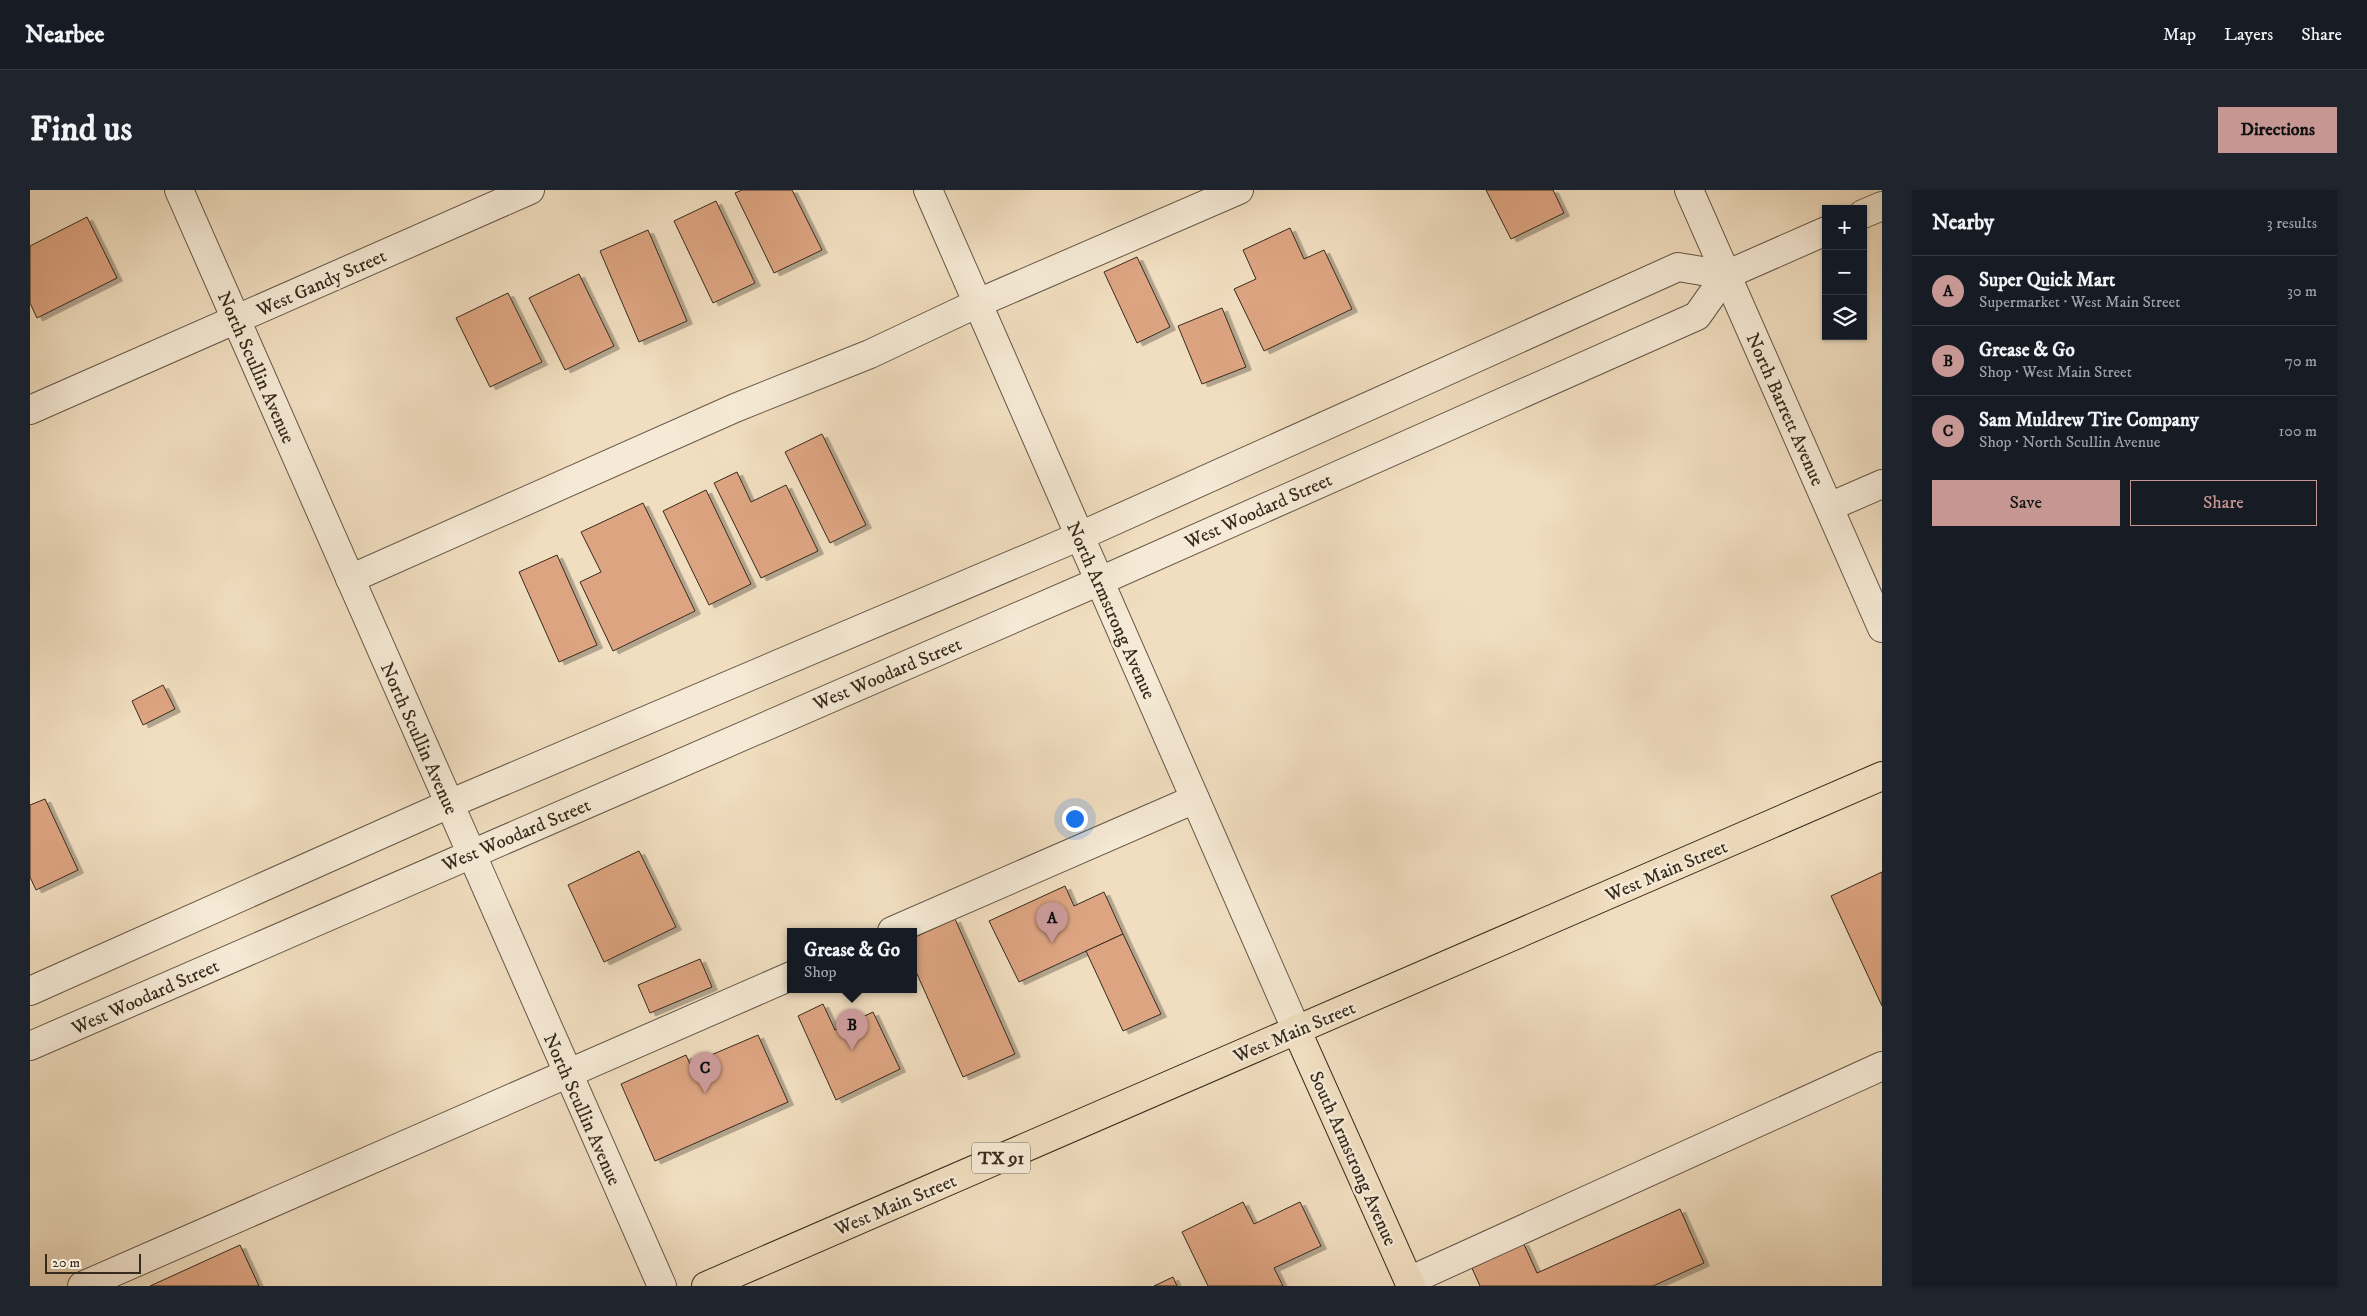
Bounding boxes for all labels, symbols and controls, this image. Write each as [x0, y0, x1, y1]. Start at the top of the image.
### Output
text: Nearbee [25, 20, 104, 50]
text: Map [2163, 24, 2196, 46]
text: Layers [2224, 24, 2273, 46]
text: Share [2301, 24, 2342, 46]
button: Directions [2218, 107, 2337, 153]
text: Find us [30, 108, 132, 152]
map controls [1822, 205, 1867, 340]
button: + [1822, 205, 1867, 250]
text: Nearby [1932, 210, 1994, 236]
text: 3 results [2267, 213, 2317, 233]
street label: West Gandy Street [252, 244, 390, 323]
button: − [1822, 250, 1867, 295]
text: Super Quick Mart [1979, 269, 2115, 292]
text: A [1943, 281, 1953, 301]
text: 30 m [2287, 281, 2317, 301]
street label: North Scullin Avenue [212, 288, 300, 447]
text: Supermarket · West Main Street [1979, 292, 2180, 312]
button: layers [1822, 295, 1867, 340]
street label: North Barrett Avenue [1741, 330, 1829, 490]
text: Grease & Go [1979, 339, 2075, 362]
text: B [1943, 351, 1953, 371]
text: 70 m [2285, 351, 2317, 371]
text: Shop · West Main Street [1979, 362, 2132, 382]
text: Sam Muldrew Tire Company [1979, 409, 2199, 432]
text: C [1943, 421, 1953, 441]
text: 100 m [2279, 421, 2317, 441]
text: Shop · North Scullin Avenue [1979, 432, 2160, 452]
street label: West Woodard Street [1180, 469, 1336, 555]
button: Save [1932, 480, 2120, 526]
button: Share [2130, 480, 2317, 526]
street label: North Armstrong Avenue [1061, 518, 1160, 703]
street label: West Woodard Street [809, 633, 965, 716]
street label: North Scullin Avenue [375, 659, 463, 818]
street label: West Woodard Street [438, 794, 594, 877]
your location [1062, 806, 1088, 832]
street label: West Main Street [1601, 835, 1731, 908]
pin: A [1036, 902, 1068, 943]
popup [787, 928, 917, 993]
text: Grease & Go [804, 939, 900, 962]
street label: West Woodard Street [67, 955, 223, 1041]
text: Shop [804, 962, 837, 982]
street label: West Main Street [1229, 996, 1359, 1069]
pin: B [836, 1009, 868, 1050]
street label: North Scullin Avenue [538, 1030, 626, 1189]
pin: C [689, 1052, 721, 1093]
street label: South Armstrong Avenue [1304, 1068, 1402, 1250]
road number: TX 91 [972, 1142, 1030, 1174]
street label: West Main Street [830, 1169, 960, 1242]
scale bar [45, 1251, 141, 1274]
text: 20 m [52, 1254, 80, 1272]

